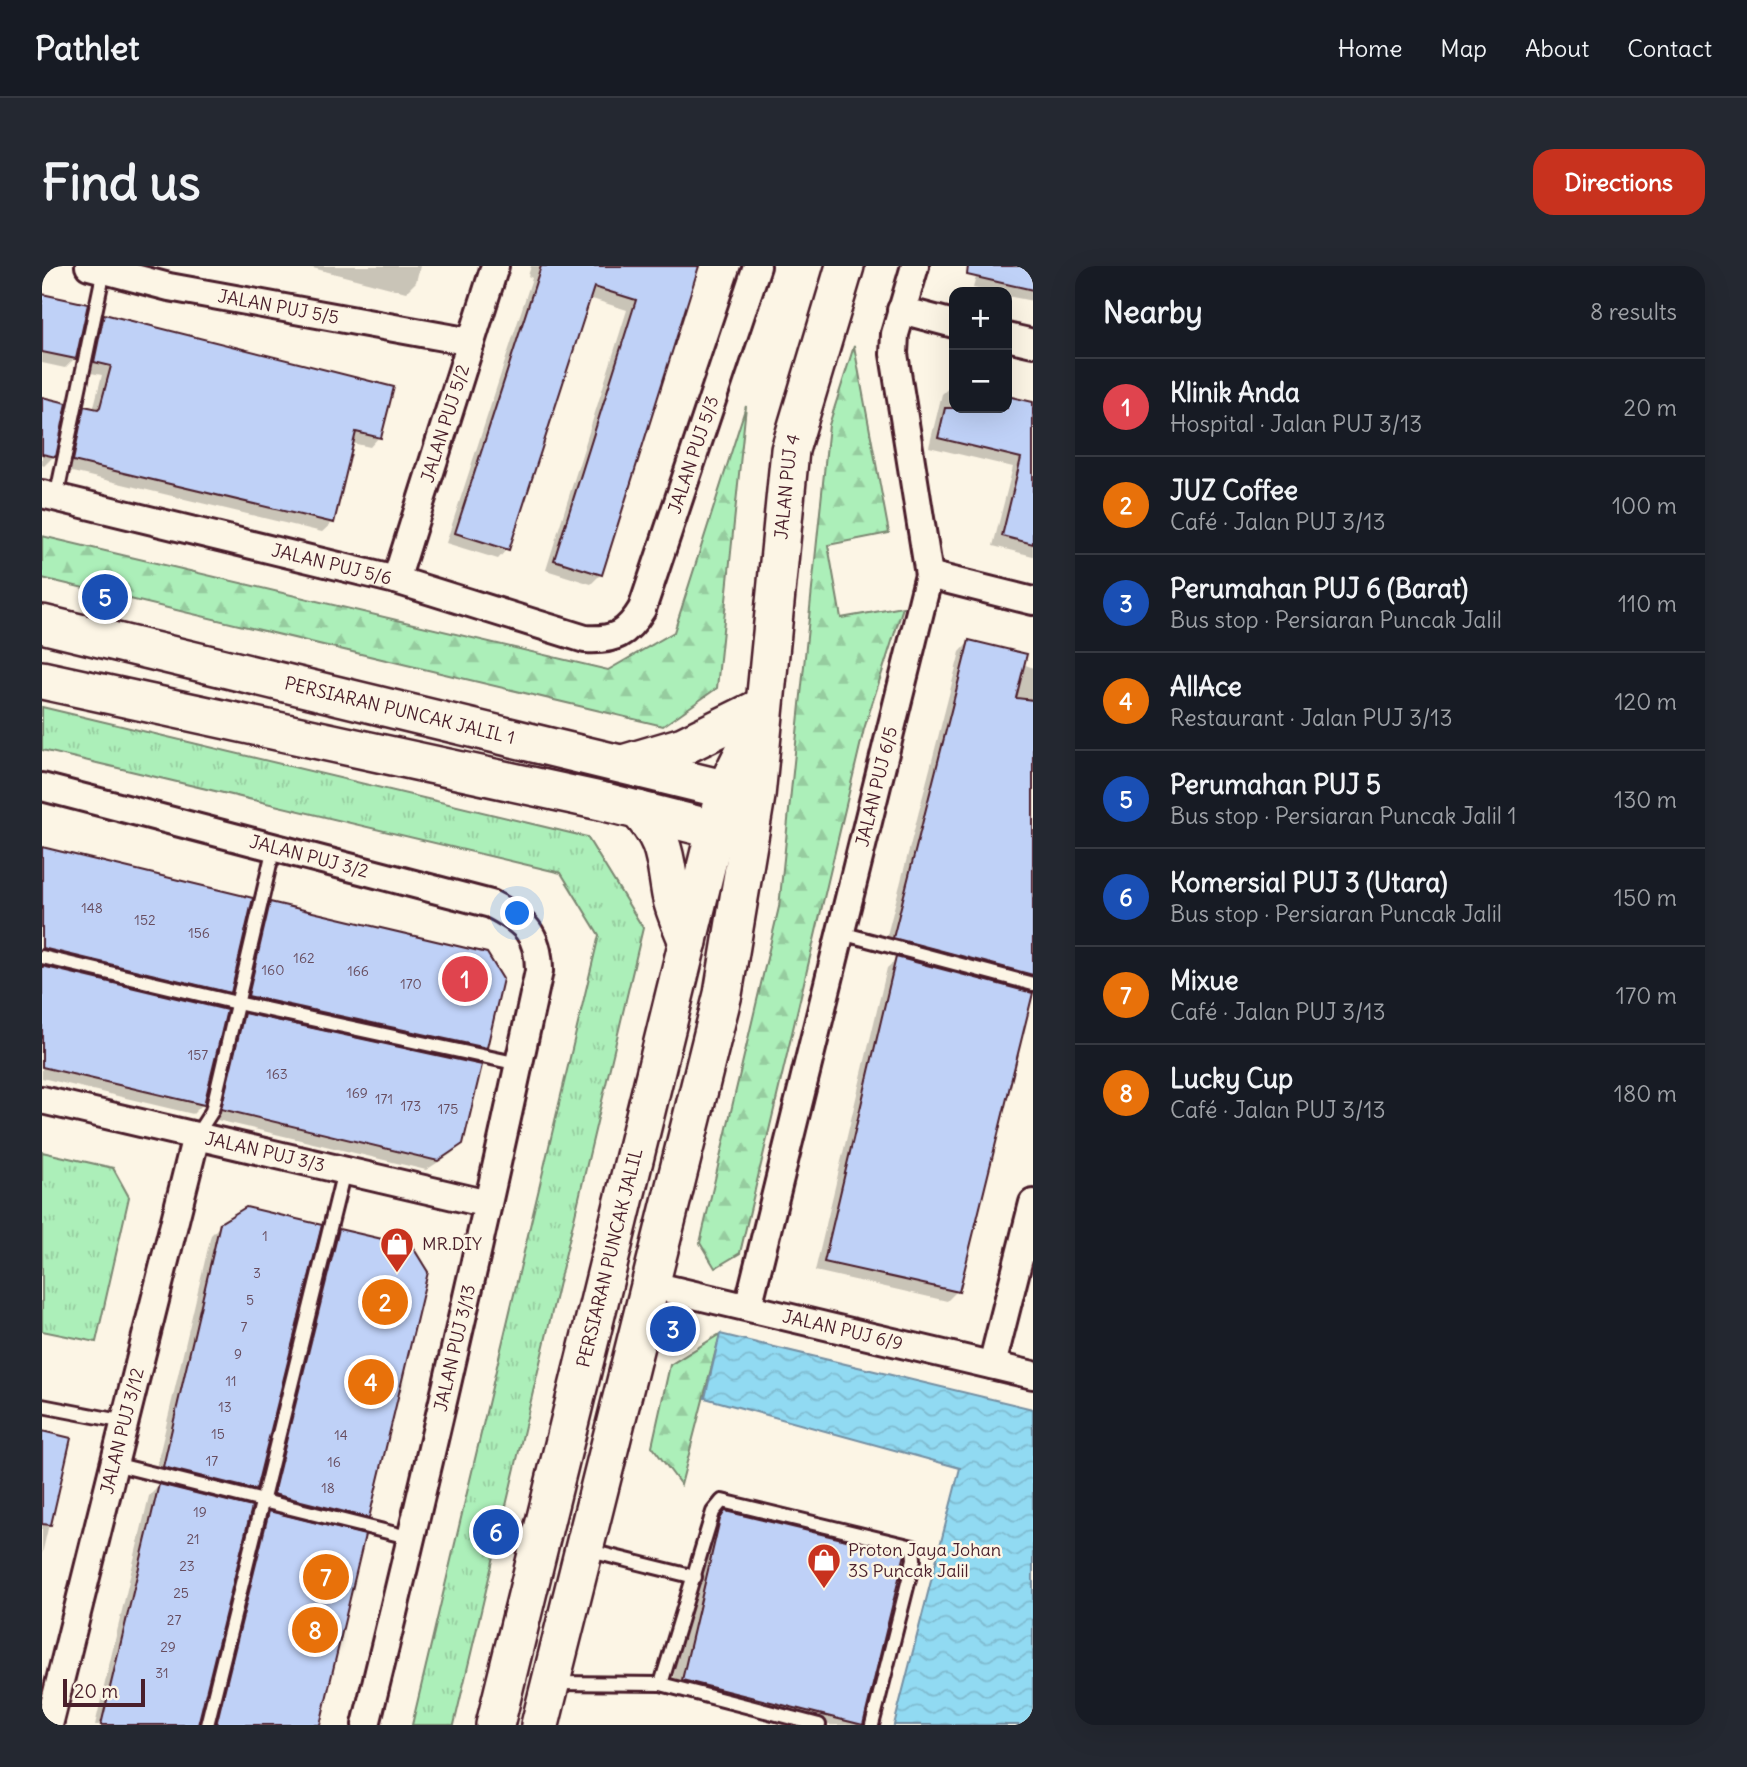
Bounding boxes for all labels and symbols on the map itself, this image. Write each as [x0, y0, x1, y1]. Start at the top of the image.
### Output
street label: JALAN PUJ 5/5 [216, 284, 341, 329]
street label: JALAN PUJ 5/2 [415, 362, 474, 485]
street label: JALAN PUJ 5/3 [663, 393, 724, 517]
street label: JALAN PUJ 4 [769, 431, 805, 541]
street label: JALAN PUJ 5/6 [269, 538, 394, 590]
pin: 5 [82, 571, 128, 623]
street label: PERSIARAN PUNCAK JALIL 1 [282, 671, 517, 749]
street label: JALAN PUJ 6/5 [850, 724, 902, 849]
street label: JALAN PUJ 3/2 [247, 830, 371, 883]
your location [500, 896, 534, 930]
house number: 148 [81, 899, 103, 917]
house number: 152 [134, 911, 156, 929]
house number: 156 [188, 924, 210, 942]
house number: 162 [293, 949, 315, 967]
pin: 1 [442, 953, 488, 1005]
house number: 160 [262, 961, 284, 979]
house number: 166 [347, 962, 369, 980]
house number: 170 [400, 975, 422, 993]
house number: 157 [188, 1046, 208, 1064]
house number: 163 [266, 1065, 288, 1083]
house number: 169 [346, 1084, 368, 1102]
house number: 171 [375, 1090, 393, 1108]
house number: 173 [401, 1097, 421, 1115]
house number: 175 [438, 1100, 458, 1118]
street label: JALAN PUJ 3/3 [203, 1126, 327, 1177]
street label: PERSIARAN PUNCAK JALIL [571, 1146, 647, 1370]
shop icon: MR.DIY [378, 1225, 416, 1274]
house number: 1 [262, 1227, 268, 1245]
place label: MR.DIY [422, 1232, 482, 1255]
house number: 3 [253, 1264, 261, 1282]
pin: 2 [362, 1276, 408, 1328]
street label: JALAN PUJ 3/13 [429, 1282, 480, 1414]
house number: 5 [246, 1291, 254, 1309]
pin: 3 [650, 1303, 696, 1355]
street label: JALAN PUJ 6/9 [780, 1304, 905, 1355]
house number: 7 [241, 1318, 248, 1336]
house number: 9 [234, 1345, 242, 1363]
pin: 4 [348, 1356, 394, 1408]
street label: JALAN PUJ 3/12 [95, 1365, 149, 1496]
house number: 11 [225, 1372, 237, 1390]
house number: 13 [218, 1398, 232, 1416]
house number: 15 [211, 1425, 225, 1443]
house number: 14 [334, 1426, 348, 1444]
house number: 17 [206, 1452, 218, 1470]
house number: 16 [327, 1453, 341, 1471]
house number: 18 [321, 1479, 335, 1497]
house number: 19 [193, 1503, 207, 1521]
pin: 6 [473, 1506, 519, 1558]
house number: 21 [186, 1530, 200, 1548]
place label: Proton Jaya Johan 3S Puncak Jalil [848, 1538, 1001, 1582]
shop icon: Proton Jaya Johan 3S Puncak Jalil [805, 1541, 843, 1590]
pin: 7 [303, 1551, 349, 1603]
house number: 23 [179, 1557, 195, 1575]
house number: 25 [173, 1584, 189, 1602]
pin: 8 [292, 1604, 338, 1656]
house number: 27 [167, 1611, 181, 1629]
house number: 29 [160, 1638, 176, 1656]
house number: 31 [155, 1664, 169, 1682]
scale bar [63, 1676, 145, 1708]

